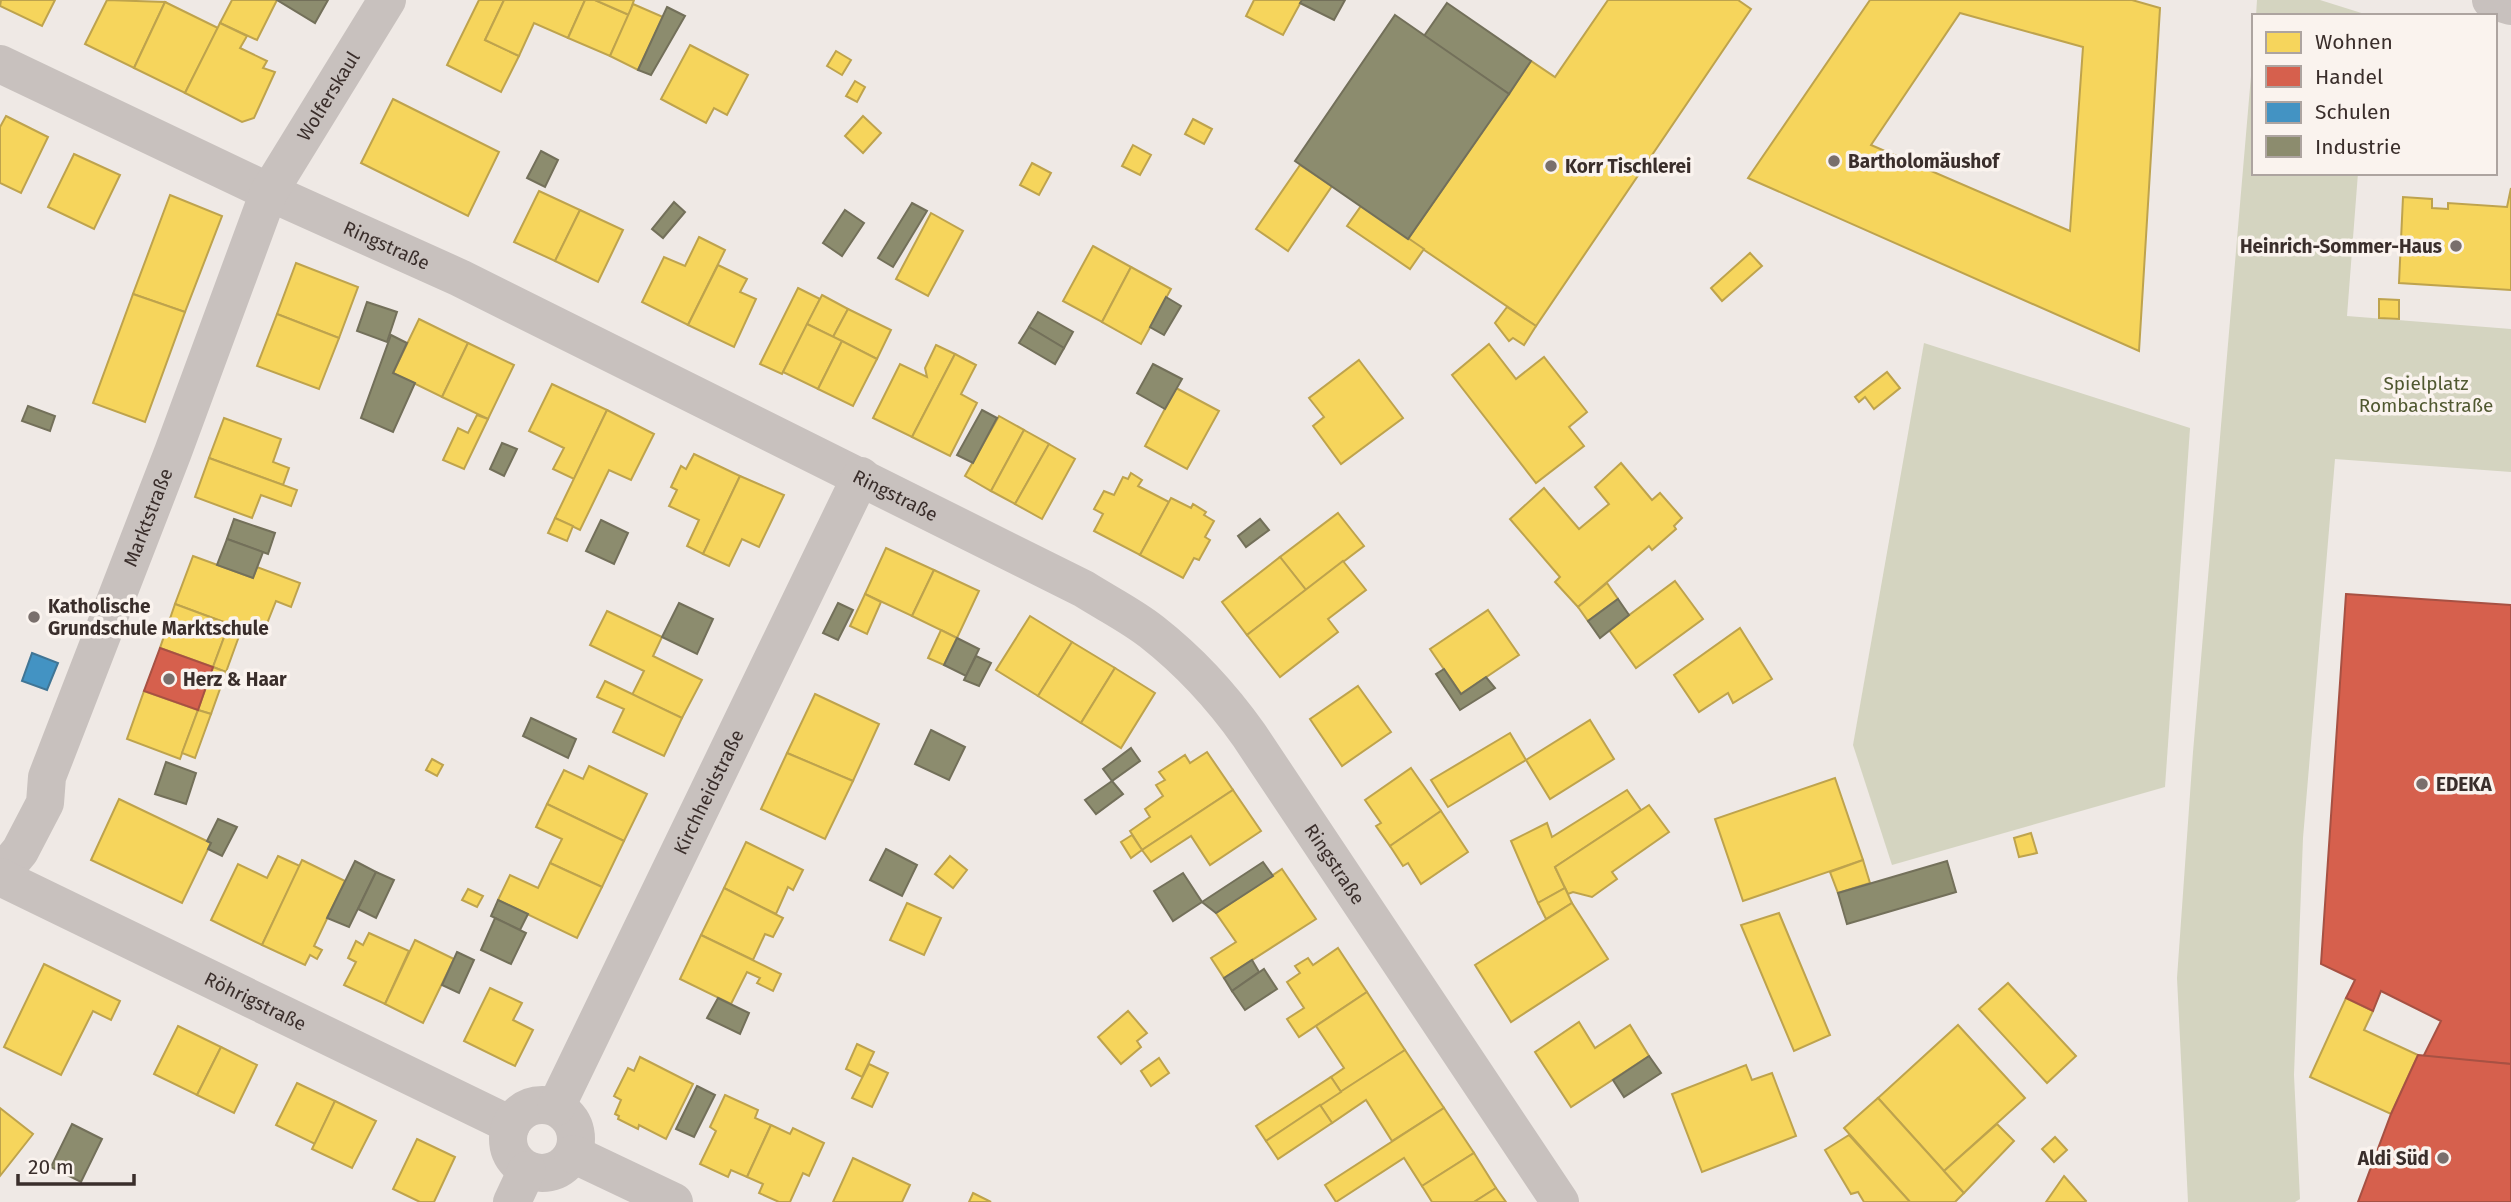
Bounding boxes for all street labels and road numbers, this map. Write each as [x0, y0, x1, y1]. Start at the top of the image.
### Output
street label: Wolferskaul [292, 47, 365, 145]
street label: Ringstraße [340, 216, 433, 275]
street label: Marktstraße [119, 465, 178, 570]
street label: Ringstraße [849, 465, 942, 526]
street label: Kirchheidstraße [669, 726, 749, 858]
street label: Ringstraße [1299, 820, 1370, 909]
street label: Röhrigstraße [201, 967, 310, 1036]

